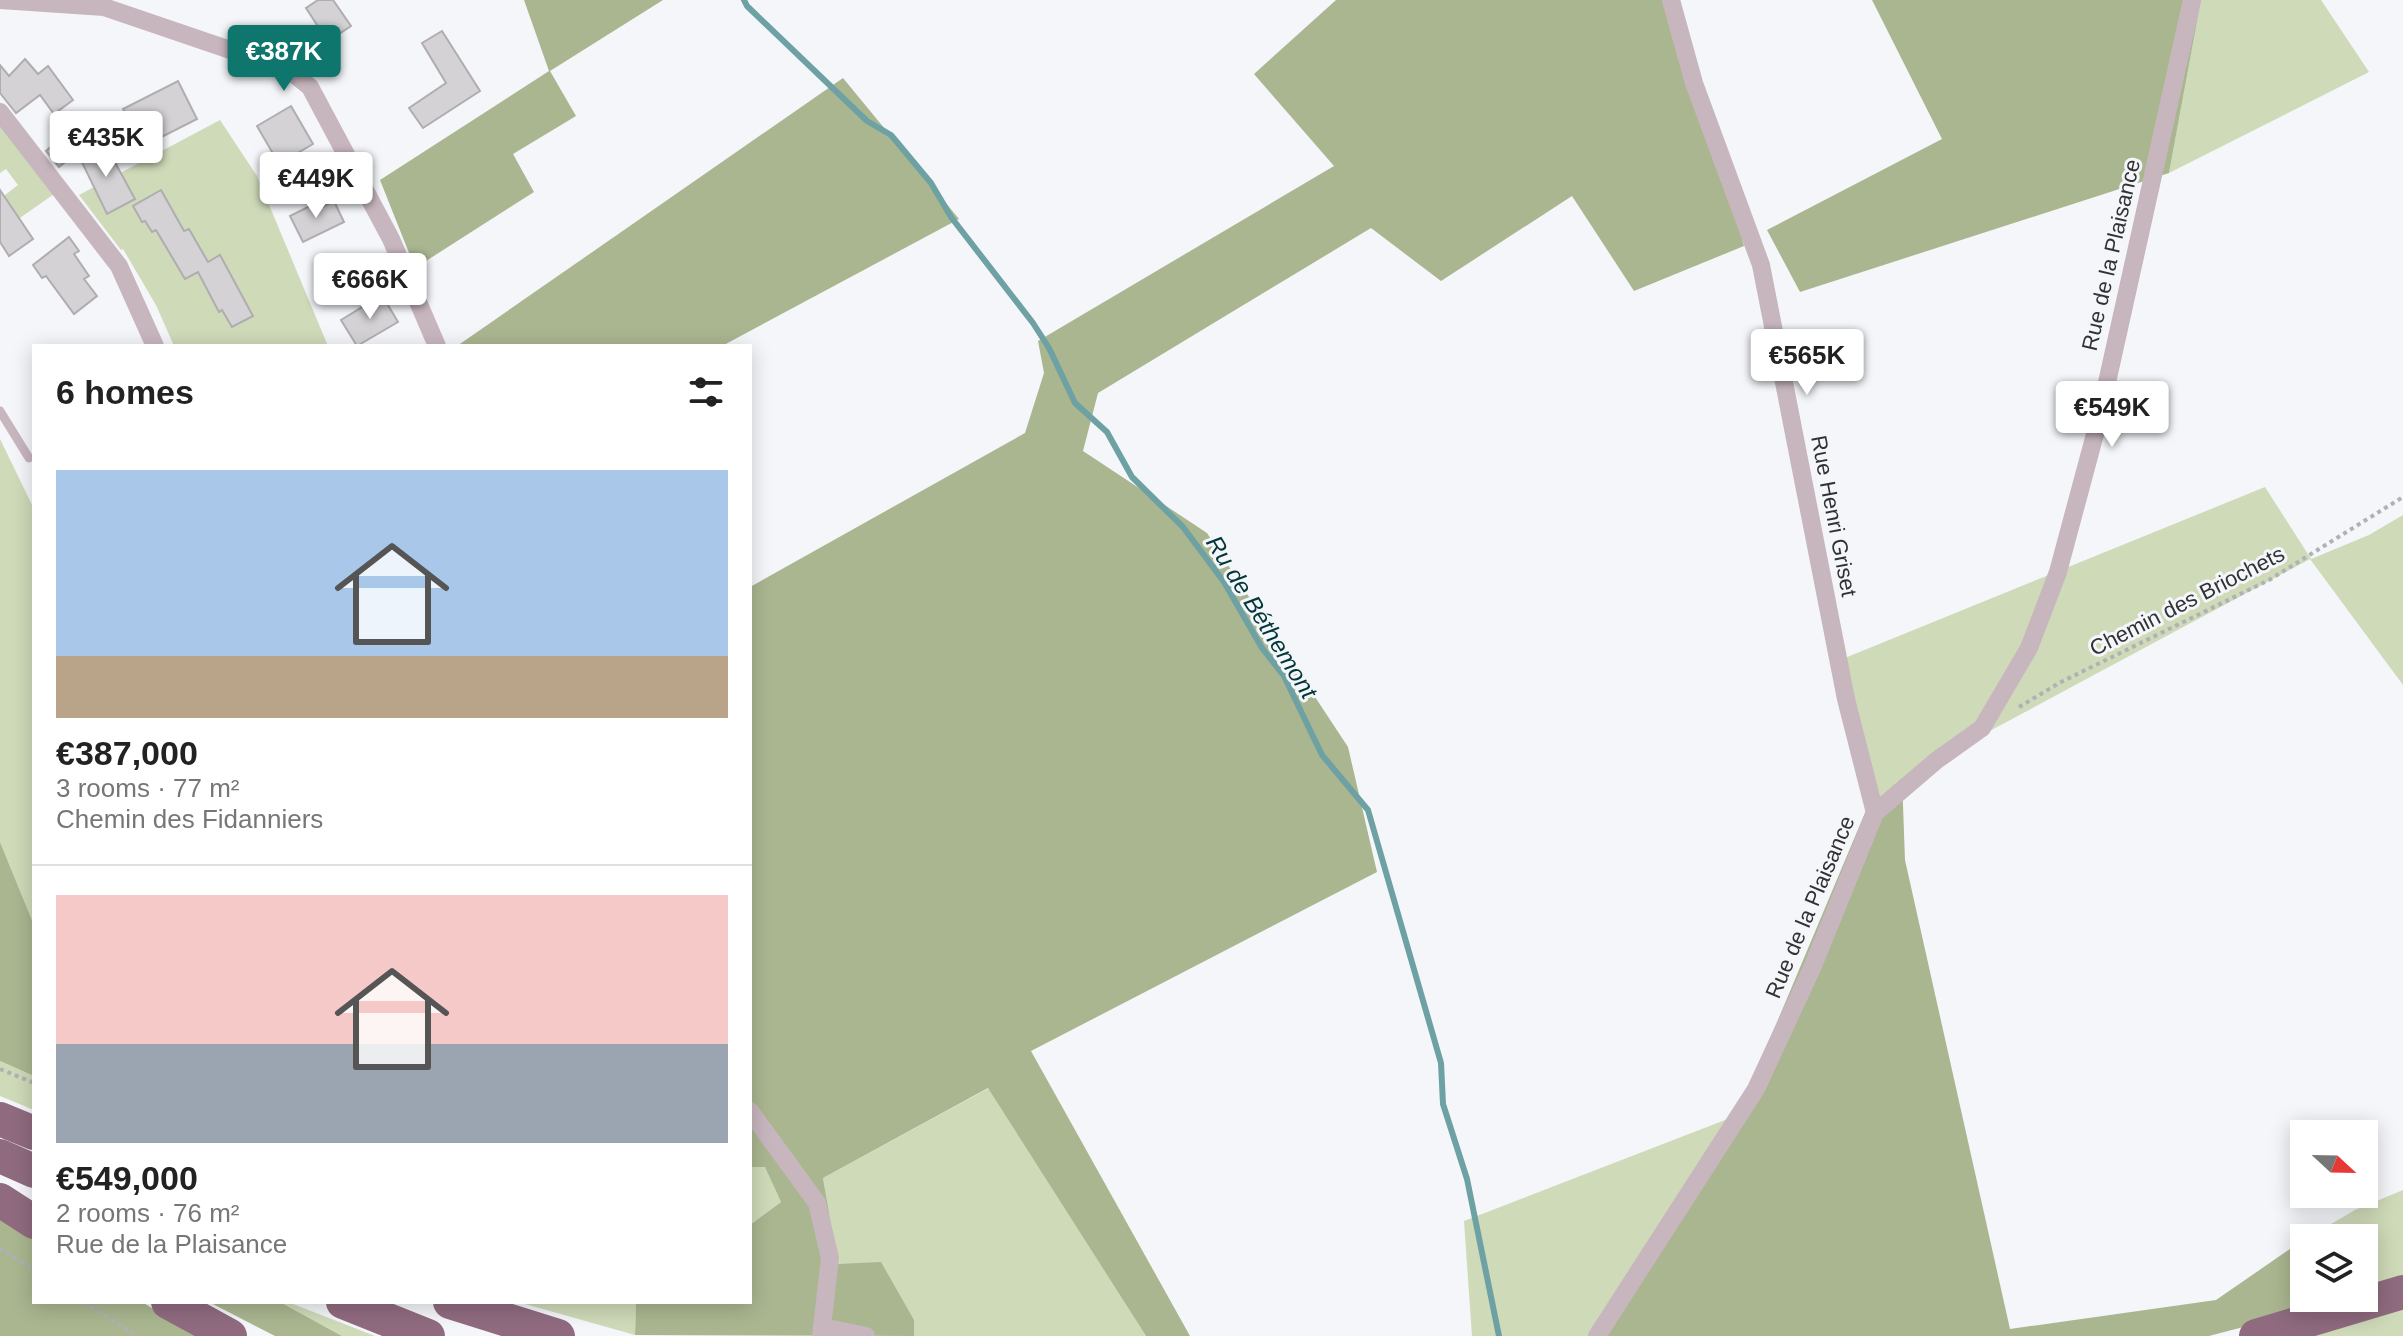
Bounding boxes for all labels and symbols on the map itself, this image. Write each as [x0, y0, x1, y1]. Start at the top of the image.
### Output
pin: €387K [228, 25, 340, 93]
pin: €435K [50, 111, 162, 179]
pin: €449K [260, 152, 372, 220]
street label: Rue de la Plaisance [2077, 157, 2145, 353]
pin: €666K [314, 253, 426, 321]
pin: €565K [1751, 329, 1863, 397]
pin: €549K [2056, 381, 2168, 449]
street label: Rue Henri Griset [1806, 433, 1862, 599]
water label: Ru de Béthemont [1201, 531, 1324, 704]
street label: Chemin des Briochets [2085, 541, 2289, 661]
street label: Rue de la Plaisance [1760, 812, 1860, 1002]
north arrow [2290, 1120, 2378, 1208]

